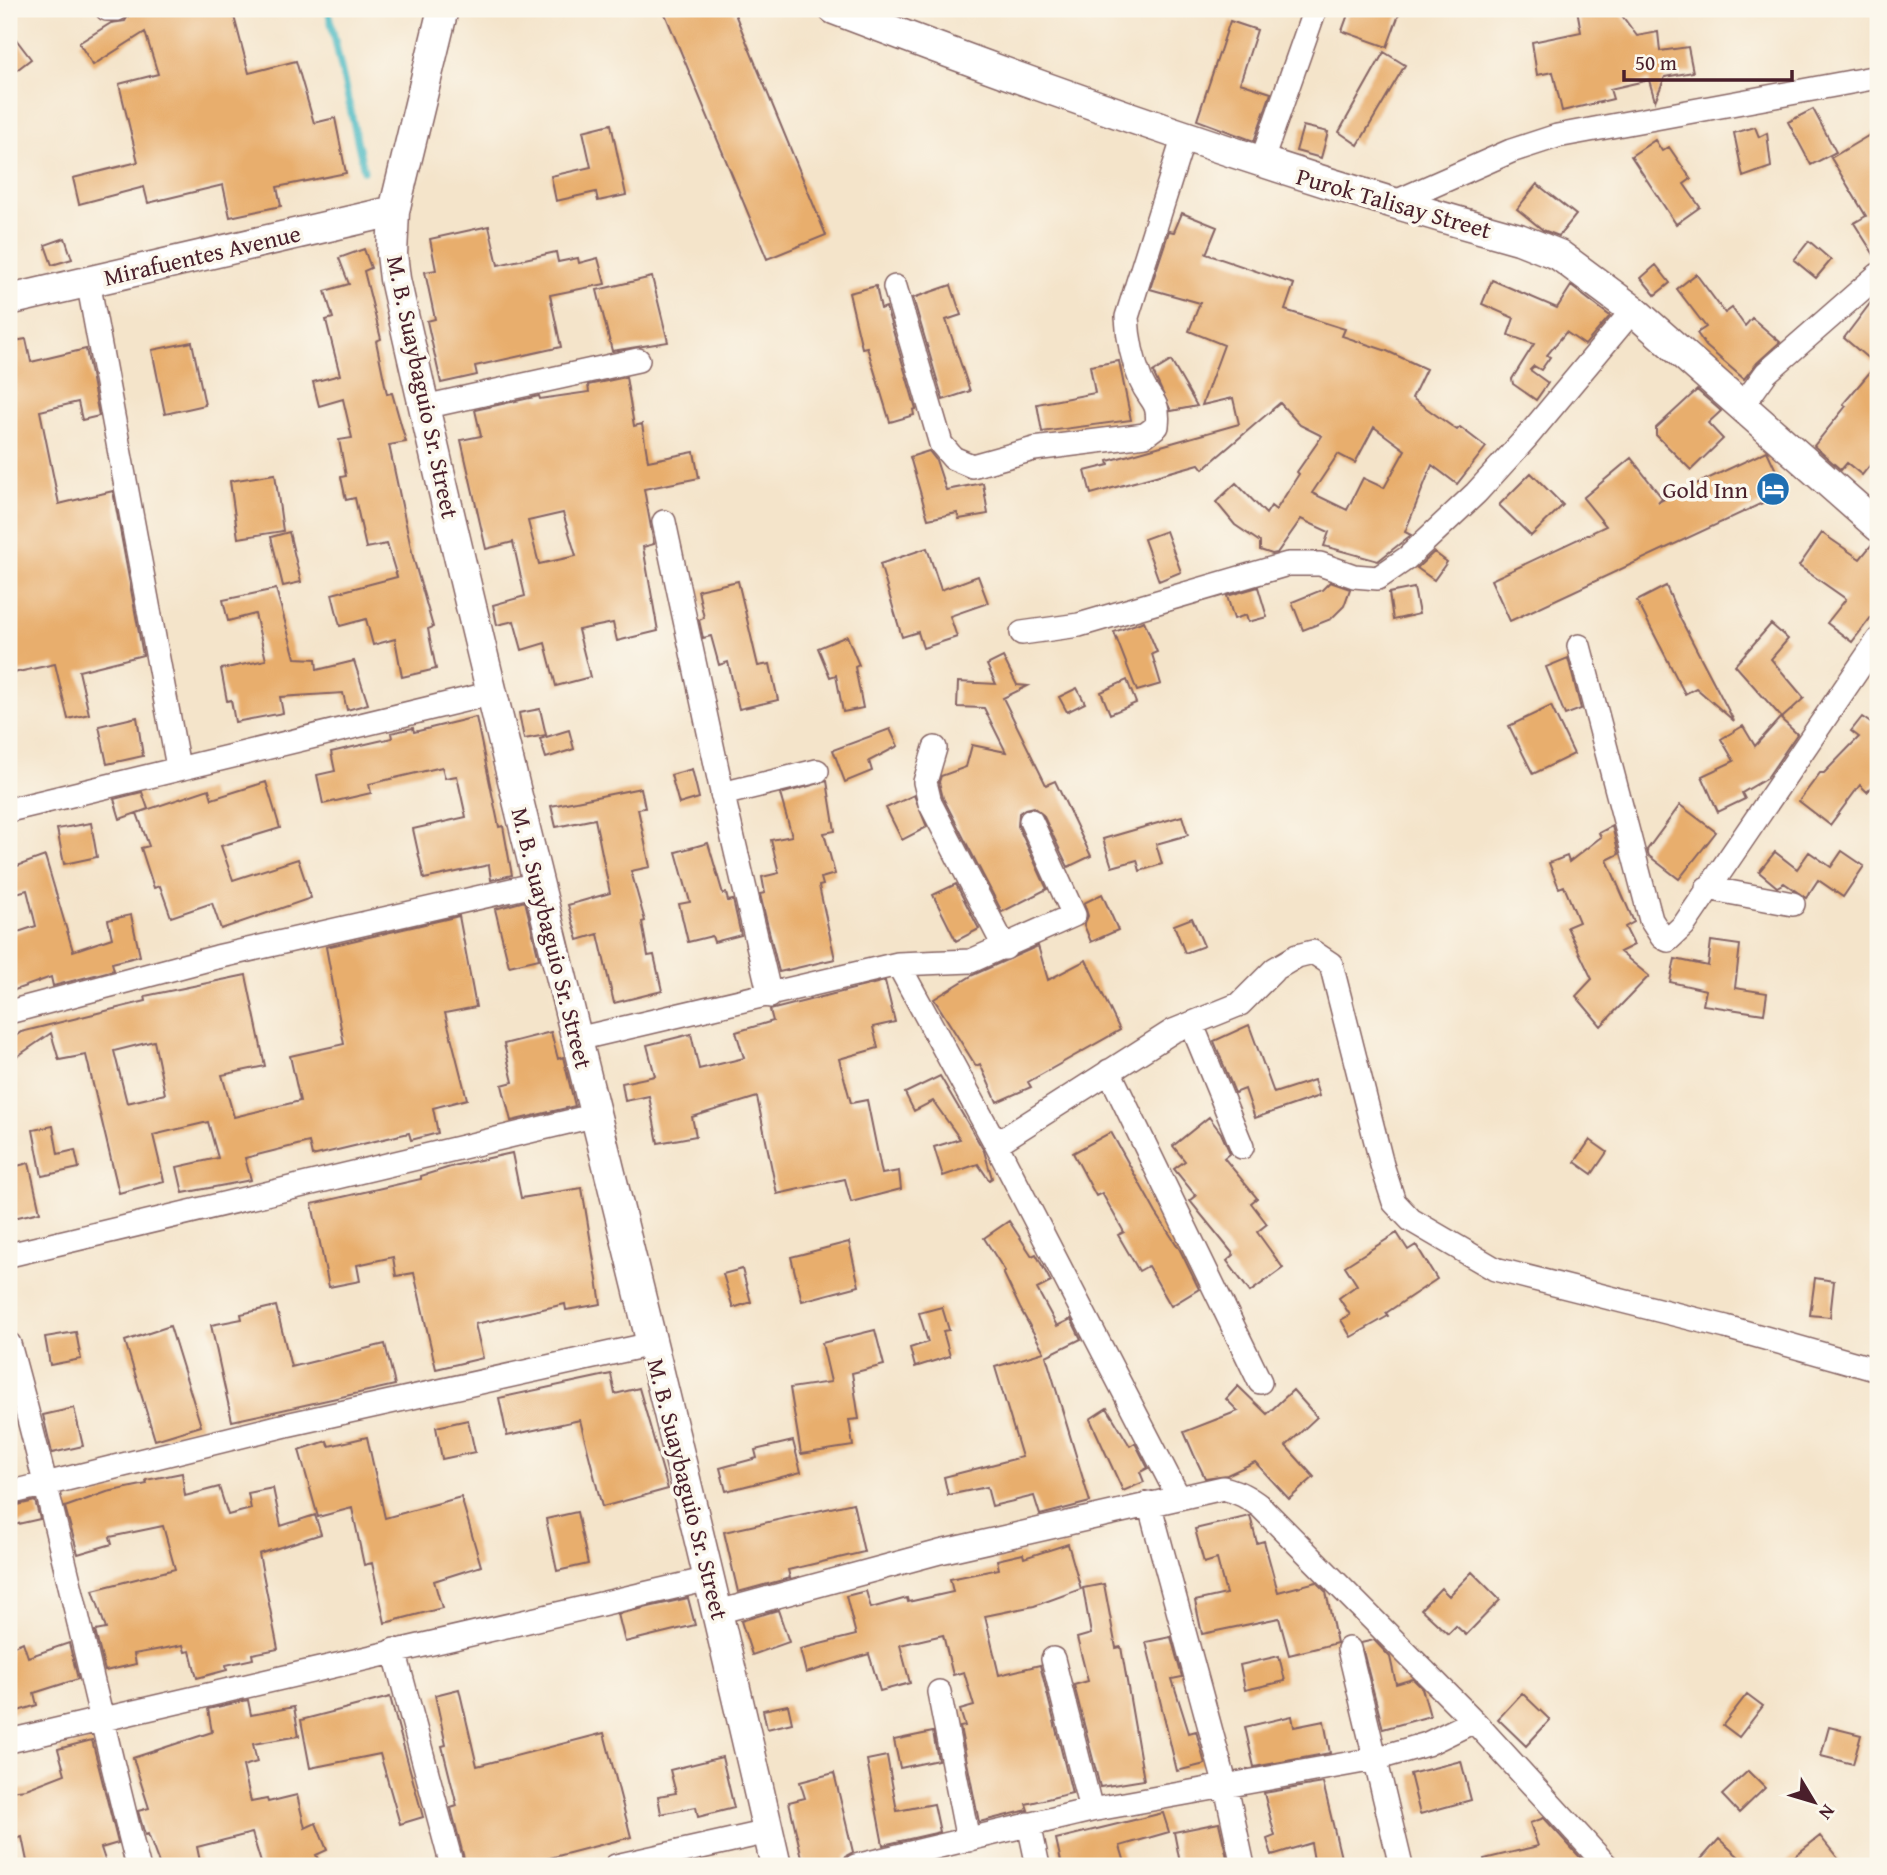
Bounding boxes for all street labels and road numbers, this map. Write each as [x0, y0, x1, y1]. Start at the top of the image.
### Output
street label: Purok Talisay Street [1292, 158, 1496, 248]
street label: Mirafuentes Avenue [100, 215, 304, 295]
street label: M. B. Suaybaguio Sr. Street [378, 252, 468, 522]
street label: M. B. Suaybaguio Sr. Street [503, 804, 602, 1073]
street label: M. B. Suaybaguio Sr. Street [639, 1355, 738, 1624]

